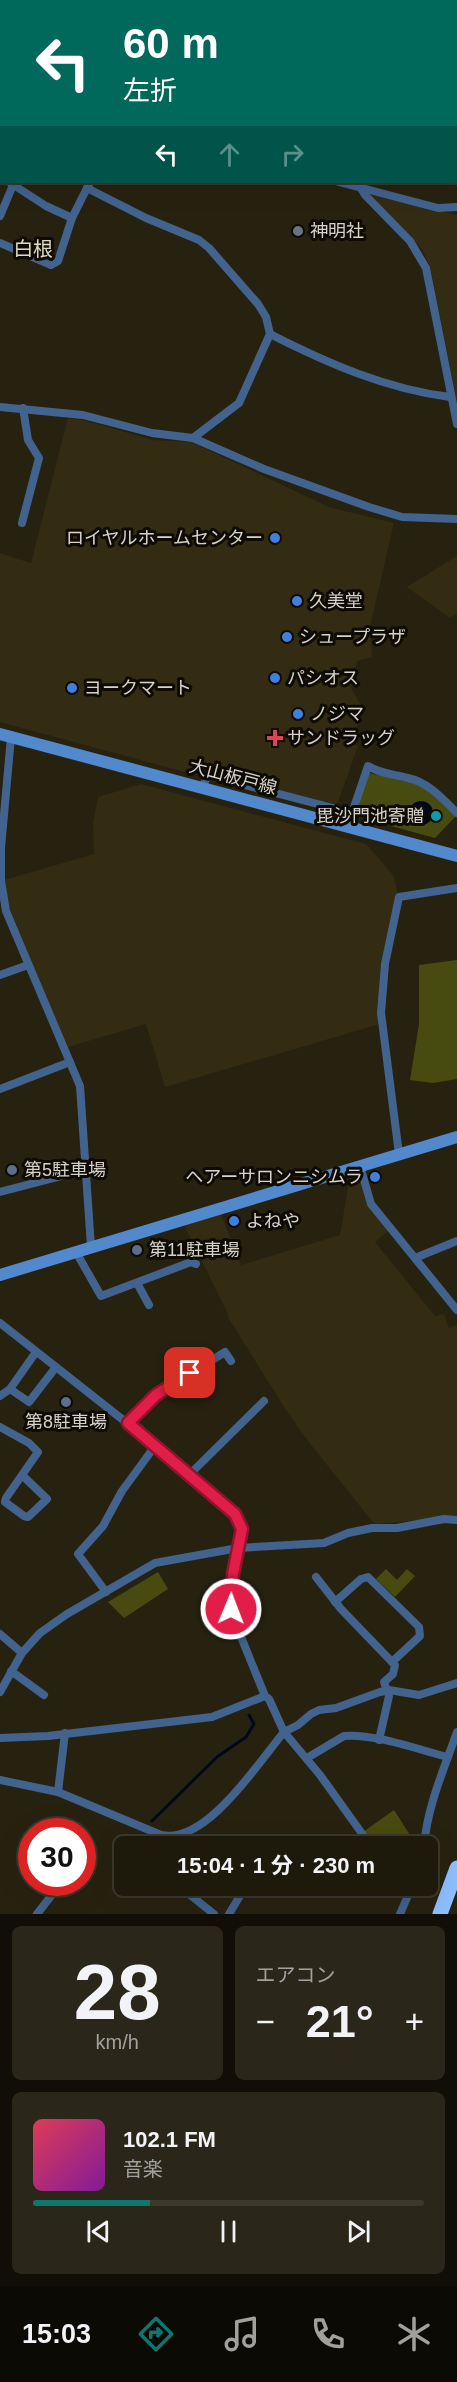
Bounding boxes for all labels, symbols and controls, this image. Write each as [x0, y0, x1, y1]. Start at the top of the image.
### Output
text: 60 m [123, 20, 219, 67]
icon: left [24, 24, 102, 102]
text: 左折 [123, 76, 177, 106]
icon: left [150, 138, 183, 171]
icon: ahead [213, 138, 246, 171]
icon: right [276, 138, 309, 171]
place label: 神明社 [310, 221, 364, 241]
marker: 神明社 [291, 224, 305, 238]
district label: 白根 [13, 238, 53, 260]
place label: ロイヤルホームセンター [66, 528, 263, 548]
marker: ロイヤルホームセンター [268, 531, 282, 545]
place label: 久美堂 [309, 591, 363, 611]
marker: 久美堂 [290, 594, 304, 608]
place label: シュープラザ [299, 627, 406, 647]
marker: シュープラザ [280, 630, 294, 644]
place label: パシオス [287, 668, 359, 688]
marker: パシオス [268, 671, 282, 685]
place label: ヨークマート [84, 678, 192, 698]
marker: ヨークマート [65, 681, 79, 695]
place label: ノジマ [310, 704, 364, 724]
marker: ノジマ [291, 707, 305, 721]
place label: サンドラッグ [287, 728, 395, 748]
marker: サンドラッグ [268, 731, 282, 745]
street label: 大山板戸線 [187, 756, 279, 798]
place label: 毘沙門池寄贈 [316, 806, 424, 826]
marker: 毘沙門池寄贈 [429, 809, 443, 823]
place label: 第5駐車場 [24, 1160, 106, 1180]
marker: 第5駐車場 [5, 1163, 19, 1177]
place label: ヘアーサロンニシムラ [185, 1167, 363, 1187]
marker: ヘアーサロンニシムラ [368, 1170, 382, 1184]
place label: よねや [246, 1211, 300, 1231]
marker: よねや [227, 1214, 241, 1228]
place label: 第11駐車場 [149, 1240, 240, 1260]
marker: 第11駐車場 [130, 1243, 144, 1257]
pin [164, 1347, 215, 1398]
icon: arrive [173, 1356, 206, 1389]
marker: 第8駐車場 [59, 1395, 73, 1409]
place label: 第8駐車場 [25, 1412, 107, 1432]
position arrow [199, 1577, 263, 1641]
speed limit sign: 30 [18, 1818, 96, 1896]
text: 15:04 · 1 分 · 230 m [177, 1853, 375, 1878]
text: 28 [74, 1948, 161, 2036]
text: エアコン [256, 1964, 336, 1986]
text: 21° [306, 1996, 374, 2047]
text: − [256, 2003, 275, 2040]
text: + [405, 2003, 424, 2040]
text: km/h [96, 2031, 139, 2053]
text: 102.1 FM [123, 2127, 216, 2152]
text: 音楽 [123, 2158, 163, 2180]
icon: previous [82, 2215, 115, 2248]
icon: pause [212, 2215, 245, 2248]
icon: next [342, 2215, 375, 2248]
icon: directions [135, 2313, 177, 2355]
icon: music [221, 2313, 263, 2355]
icon: phone [307, 2313, 349, 2355]
icon: climate [393, 2313, 435, 2355]
text: 15:03 [22, 2319, 91, 2349]

